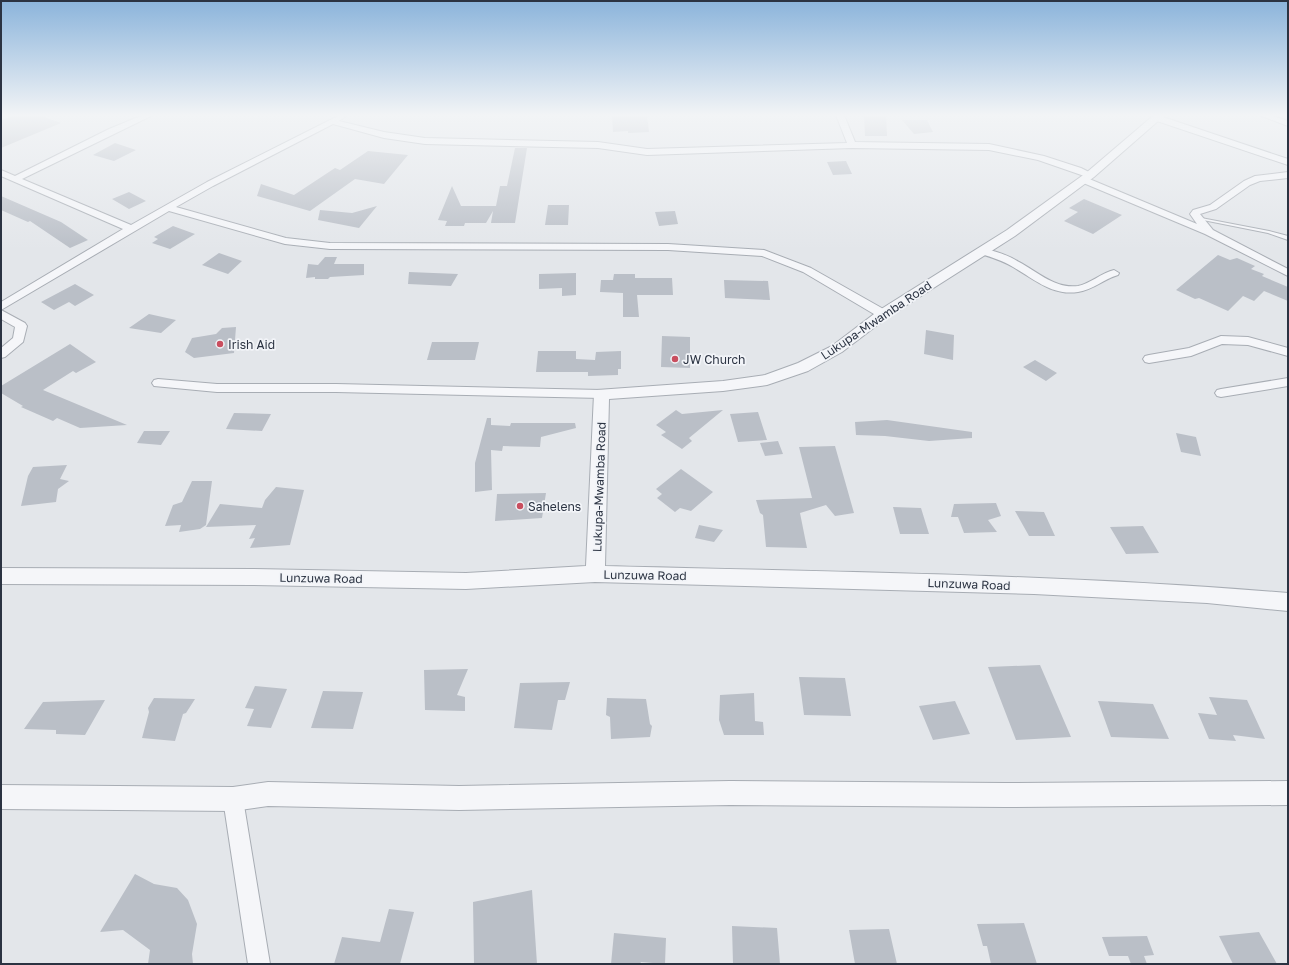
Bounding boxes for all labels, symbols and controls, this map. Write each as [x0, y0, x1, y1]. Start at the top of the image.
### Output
street label: Lukupa-Mwamba Road [818, 277, 934, 363]
place label: Irish Aid [228, 337, 275, 352]
marker: Irish Aid [215, 339, 225, 349]
place label: JW Church [683, 352, 745, 367]
marker: JW Church [670, 354, 680, 364]
street label: Lukupa-Mwamba Road [589, 422, 609, 552]
place label: Sahelens [528, 499, 581, 514]
marker: Sahelens [515, 501, 525, 511]
street label: Lunzuwa Road [603, 567, 687, 583]
street label: Lunzuwa Road [279, 570, 363, 586]
street label: Lunzuwa Road [927, 575, 1011, 593]

